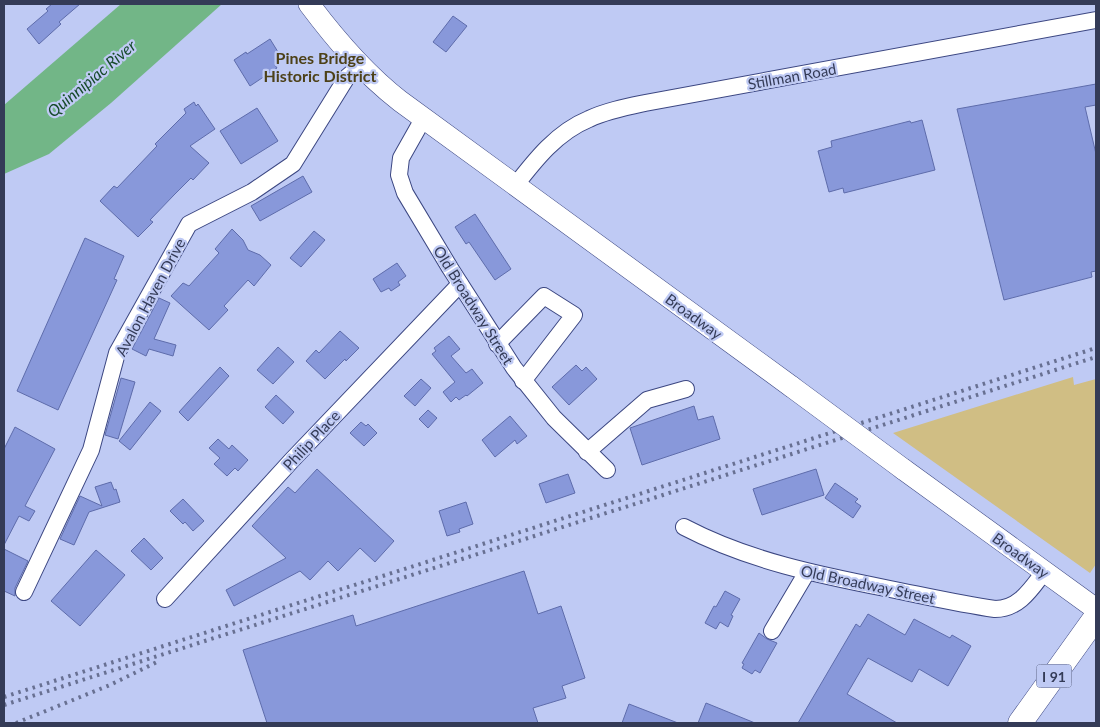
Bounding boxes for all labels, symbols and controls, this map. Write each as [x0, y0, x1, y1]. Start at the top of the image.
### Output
water label: Quinnipiac River [43, 35, 139, 120]
district label: Pines Bridge Historic District [264, 48, 376, 85]
street label: Stillman Road [746, 59, 838, 93]
street label: Avalon Haven Drive [111, 235, 189, 359]
street label: Old Broadway Street [430, 242, 518, 368]
street label: Broadway [662, 289, 726, 343]
street label: Philip Place [279, 406, 343, 474]
street label: Broadway [989, 528, 1053, 582]
street label: Old Broadway Street [799, 561, 937, 607]
road number: I 91 [1036, 664, 1072, 688]

